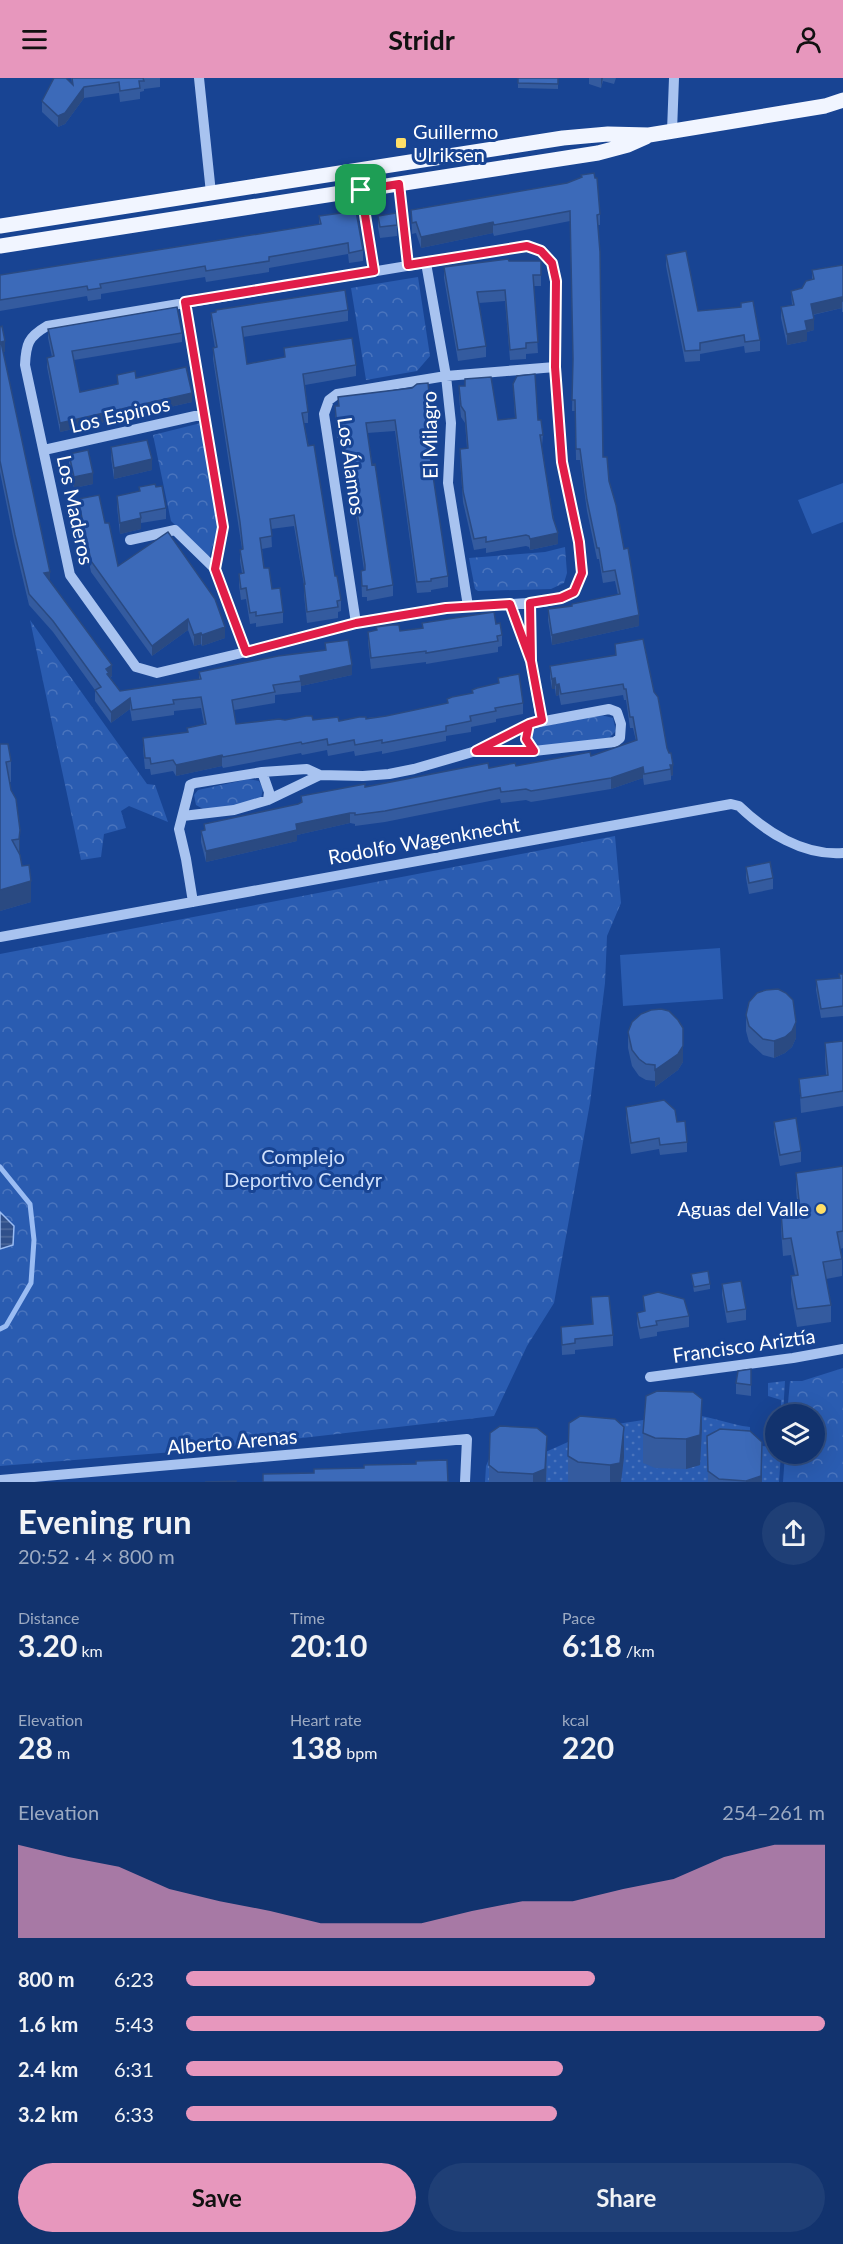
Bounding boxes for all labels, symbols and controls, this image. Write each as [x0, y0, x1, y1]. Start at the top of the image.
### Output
icon: menu [18, 23, 51, 56]
text: Stridr [388, 23, 455, 56]
icon: person [792, 23, 825, 56]
place label: Guillermo Ulriksen [413, 119, 498, 166]
marker: Guillermo Ulriksen [394, 136, 408, 150]
pin [335, 164, 386, 215]
icon: arrive [344, 173, 377, 206]
street label: Los Espinos [67, 391, 172, 437]
street label: El Milagro [416, 391, 442, 479]
street label: Los Álamos [333, 415, 371, 516]
street label: Los Maderos [53, 453, 99, 567]
street label: Rodolfo Wagenknecht [326, 811, 522, 869]
park label: Complejo Deportivo Cendyr [224, 1144, 383, 1191]
place label: Aguas del Valle [677, 1196, 809, 1220]
marker: Aguas del Valle [814, 1202, 828, 1216]
street label: Francisco Ariztía [671, 1323, 817, 1367]
map controls [765, 1404, 825, 1464]
button: layers [765, 1404, 825, 1464]
street label: Alberto Arenas [166, 1423, 298, 1459]
text: Evening run [18, 1501, 192, 1541]
button: share [762, 1502, 825, 1565]
text: 20:52 · 4 × 800 m [18, 1544, 175, 1568]
text: Distance [18, 1608, 79, 1627]
text: Time [290, 1608, 325, 1627]
text: Pace [562, 1608, 595, 1627]
text: 3.20 [18, 1627, 77, 1663]
text: 20:10 [290, 1627, 367, 1663]
text: 6:18 [562, 1627, 622, 1663]
text: km [77, 1641, 103, 1660]
text: /km [622, 1641, 655, 1660]
text: Elevation [18, 1710, 83, 1729]
text: Heart rate [290, 1710, 362, 1729]
text: kcal [562, 1710, 589, 1729]
text: 28 [18, 1729, 53, 1765]
text: 138 [290, 1729, 342, 1765]
text: 220 [562, 1729, 614, 1765]
text: m [53, 1743, 70, 1762]
text: bpm [342, 1743, 377, 1762]
text: Elevation [18, 1800, 99, 1824]
text: 254–261 m [722, 1800, 825, 1824]
text: 800 m [18, 1967, 74, 1991]
text: 6:23 [114, 1967, 154, 1991]
text: 1.6 km [18, 2012, 78, 2036]
text: 5:43 [114, 2012, 154, 2036]
text: 2.4 km [18, 2057, 78, 2081]
text: 6:31 [114, 2057, 154, 2081]
text: 3.2 km [18, 2102, 78, 2126]
text: 6:33 [114, 2102, 154, 2126]
button: Save [18, 2163, 416, 2232]
button: Share [428, 2163, 825, 2232]

